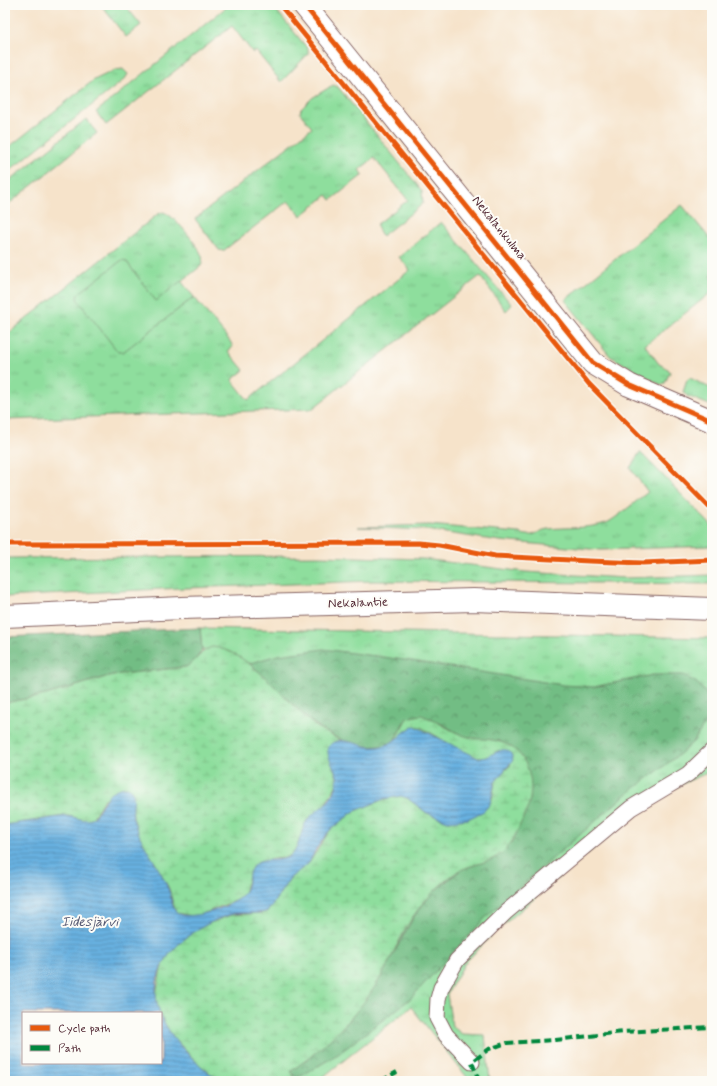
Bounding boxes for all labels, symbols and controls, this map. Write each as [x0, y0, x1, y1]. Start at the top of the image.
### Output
street label: Nekalankulma [468, 192, 530, 264]
street label: Nekalantie [328, 593, 388, 613]
water label: Iidesjärvi [62, 913, 120, 931]
legend [22, 1012, 162, 1064]
text: Cycle path [58, 1021, 110, 1037]
text: Path [58, 1041, 81, 1057]

